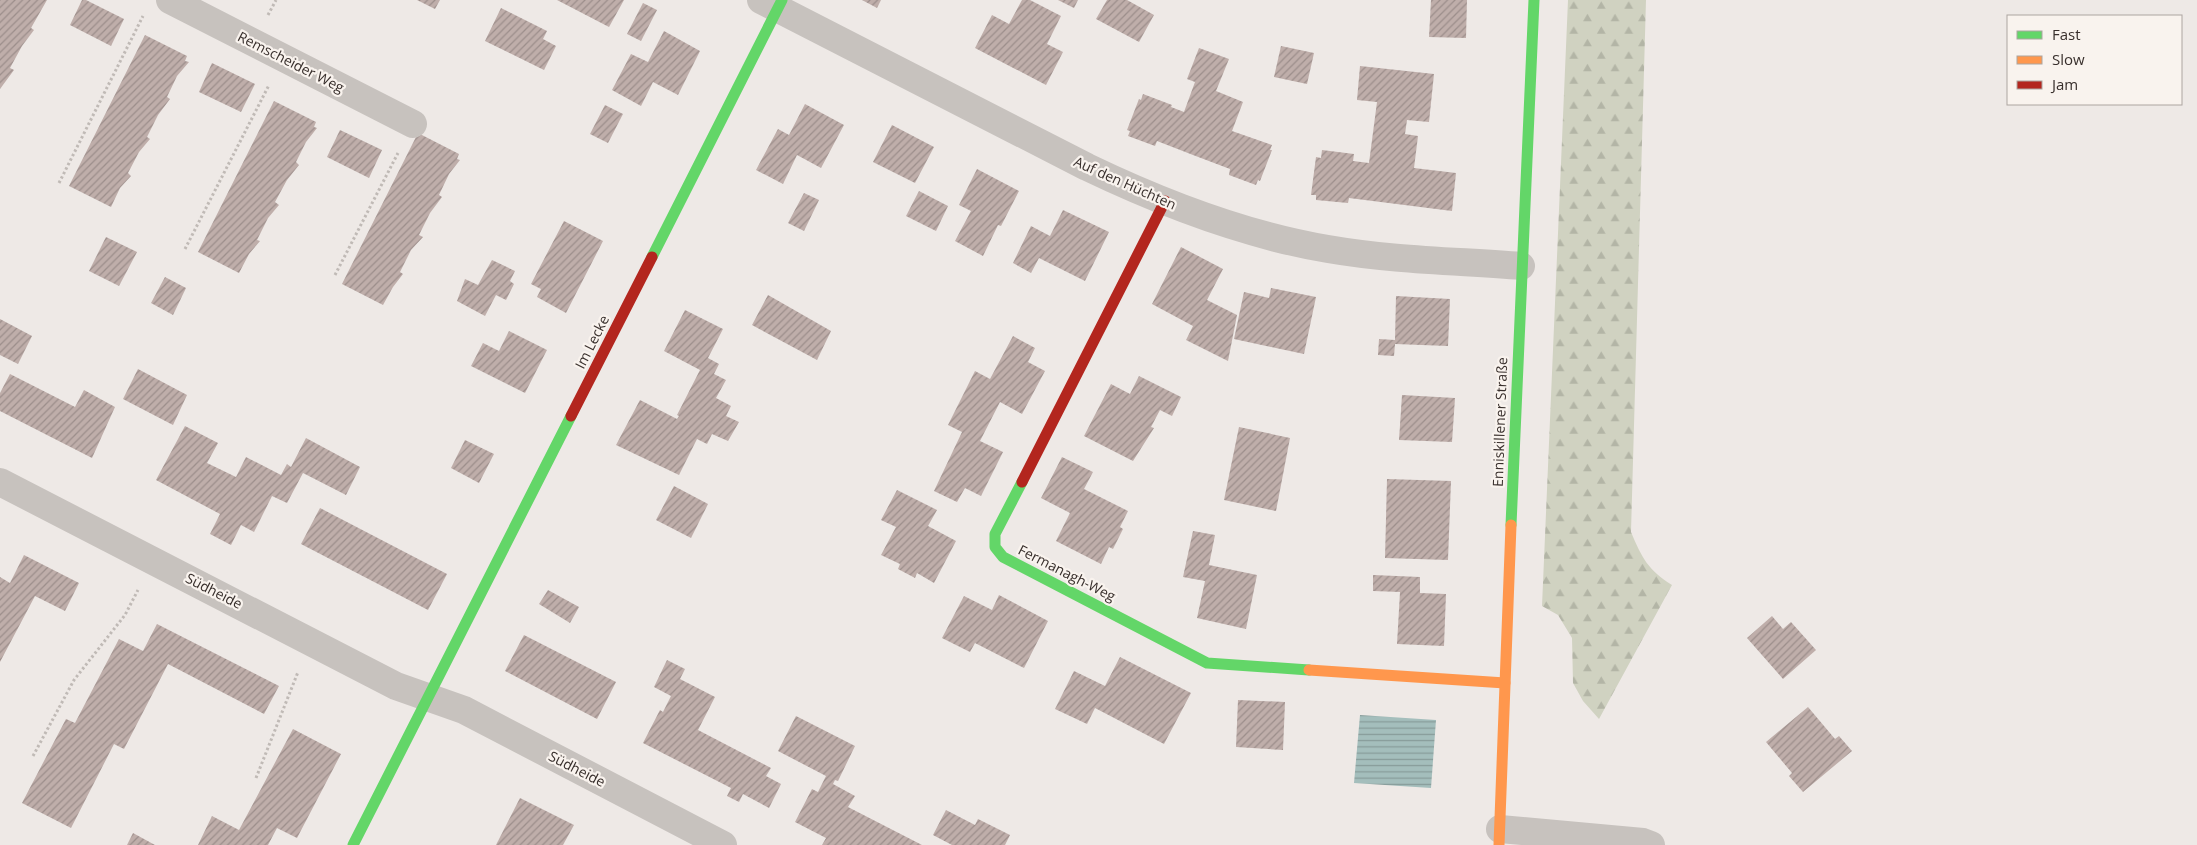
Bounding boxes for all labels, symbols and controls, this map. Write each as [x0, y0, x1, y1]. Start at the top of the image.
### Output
legend [2007, 15, 2182, 105]
text: Fast [2052, 24, 2081, 44]
street label: Remscheider Weg [235, 27, 348, 97]
text: Slow [2052, 49, 2085, 69]
text: Jam [2050, 74, 2078, 94]
street label: Auf den Hüchten [1071, 151, 1179, 214]
street label: Im Lecke [570, 312, 613, 372]
street label: Enniskillener Straße [1488, 357, 1511, 487]
street label: Fermanagh-Weg [1015, 540, 1120, 605]
street label: Südheide [183, 568, 246, 613]
street label: Südheide [546, 746, 609, 791]

